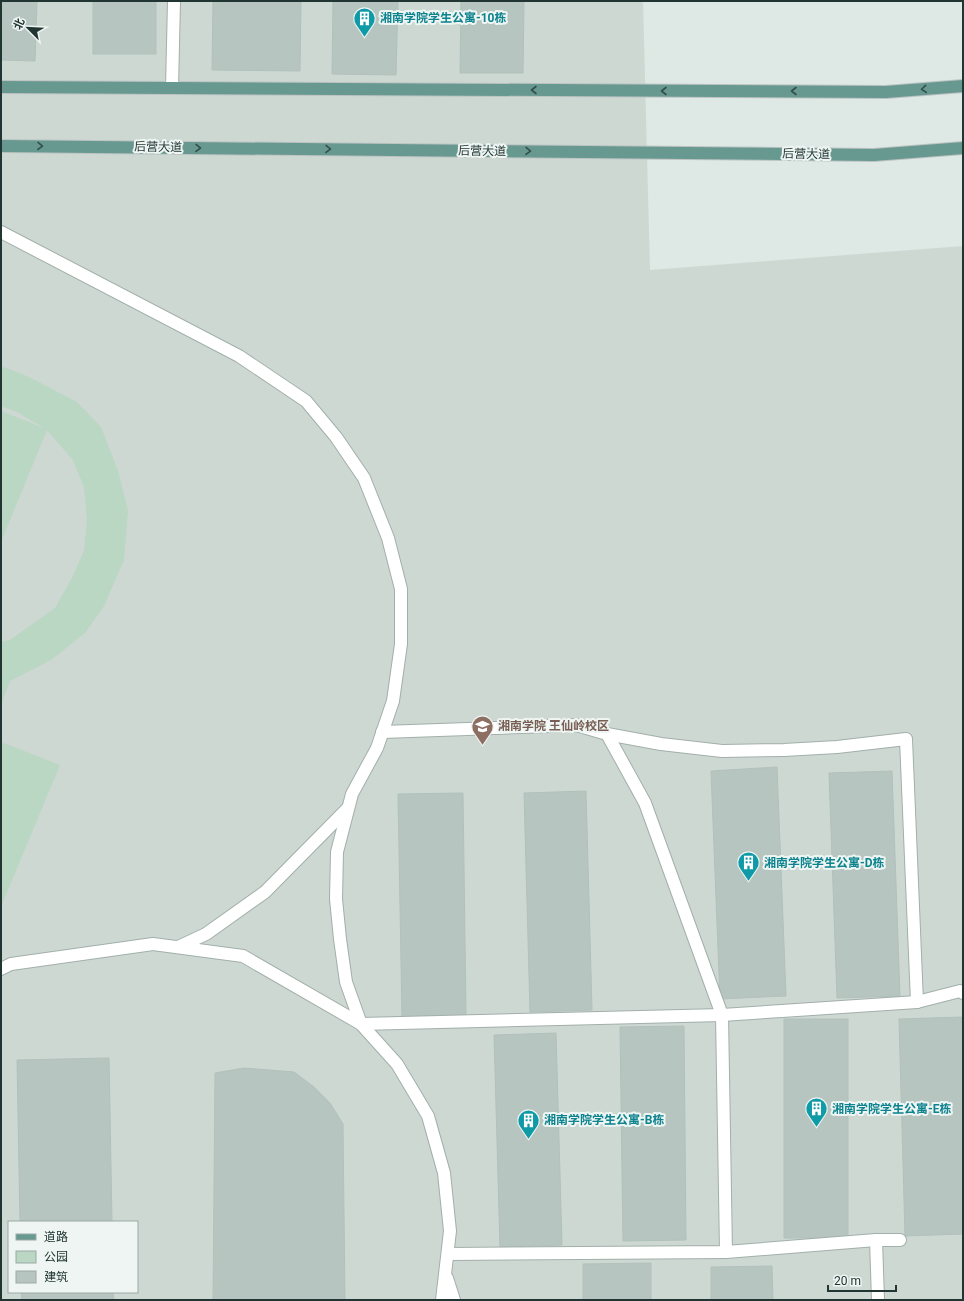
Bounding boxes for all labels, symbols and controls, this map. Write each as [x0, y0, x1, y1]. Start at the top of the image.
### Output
building icon: 湘南学院学生公寓-10栋 [352, 5, 378, 38]
north arrow [8, 8, 48, 48]
place label: 湘南学院学生公寓-10栋 [380, 11, 507, 25]
text: 北 [11, 16, 27, 32]
one-way arrow [921, 84, 927, 93]
one-way arrow [531, 86, 537, 94]
one-way arrow [661, 87, 667, 95]
one-way arrow [791, 87, 797, 95]
street label: 后营大道 [134, 140, 182, 154]
one-way arrow [37, 142, 43, 150]
one-way arrow [195, 144, 201, 152]
street label: 后营大道 [458, 144, 506, 158]
one-way arrow [325, 145, 331, 153]
one-way arrow [525, 147, 531, 155]
street label: 后营大道 [782, 147, 830, 161]
school or university icon: 湘南学院 王仙岭校区 [469, 713, 495, 746]
place label: 湘南学院 王仙岭校区 [498, 719, 609, 733]
building icon: 湘南学院学生公寓-D栋 [736, 850, 762, 883]
place label: 湘南学院学生公寓-D栋 [764, 856, 885, 870]
building icon: 湘南学院学生公寓-E栋 [803, 1096, 829, 1129]
place label: 湘南学院学生公寓-E栋 [832, 1102, 951, 1116]
building icon: 湘南学院学生公寓-B栋 [515, 1107, 541, 1140]
place label: 湘南学院学生公寓-B栋 [544, 1113, 664, 1127]
legend [8, 1221, 138, 1293]
text: 道路 [44, 1230, 68, 1244]
text: 公园 [44, 1250, 68, 1264]
scale bar [828, 1267, 896, 1293]
text: 建筑 [44, 1270, 68, 1284]
text: 20 m [834, 1274, 861, 1288]

